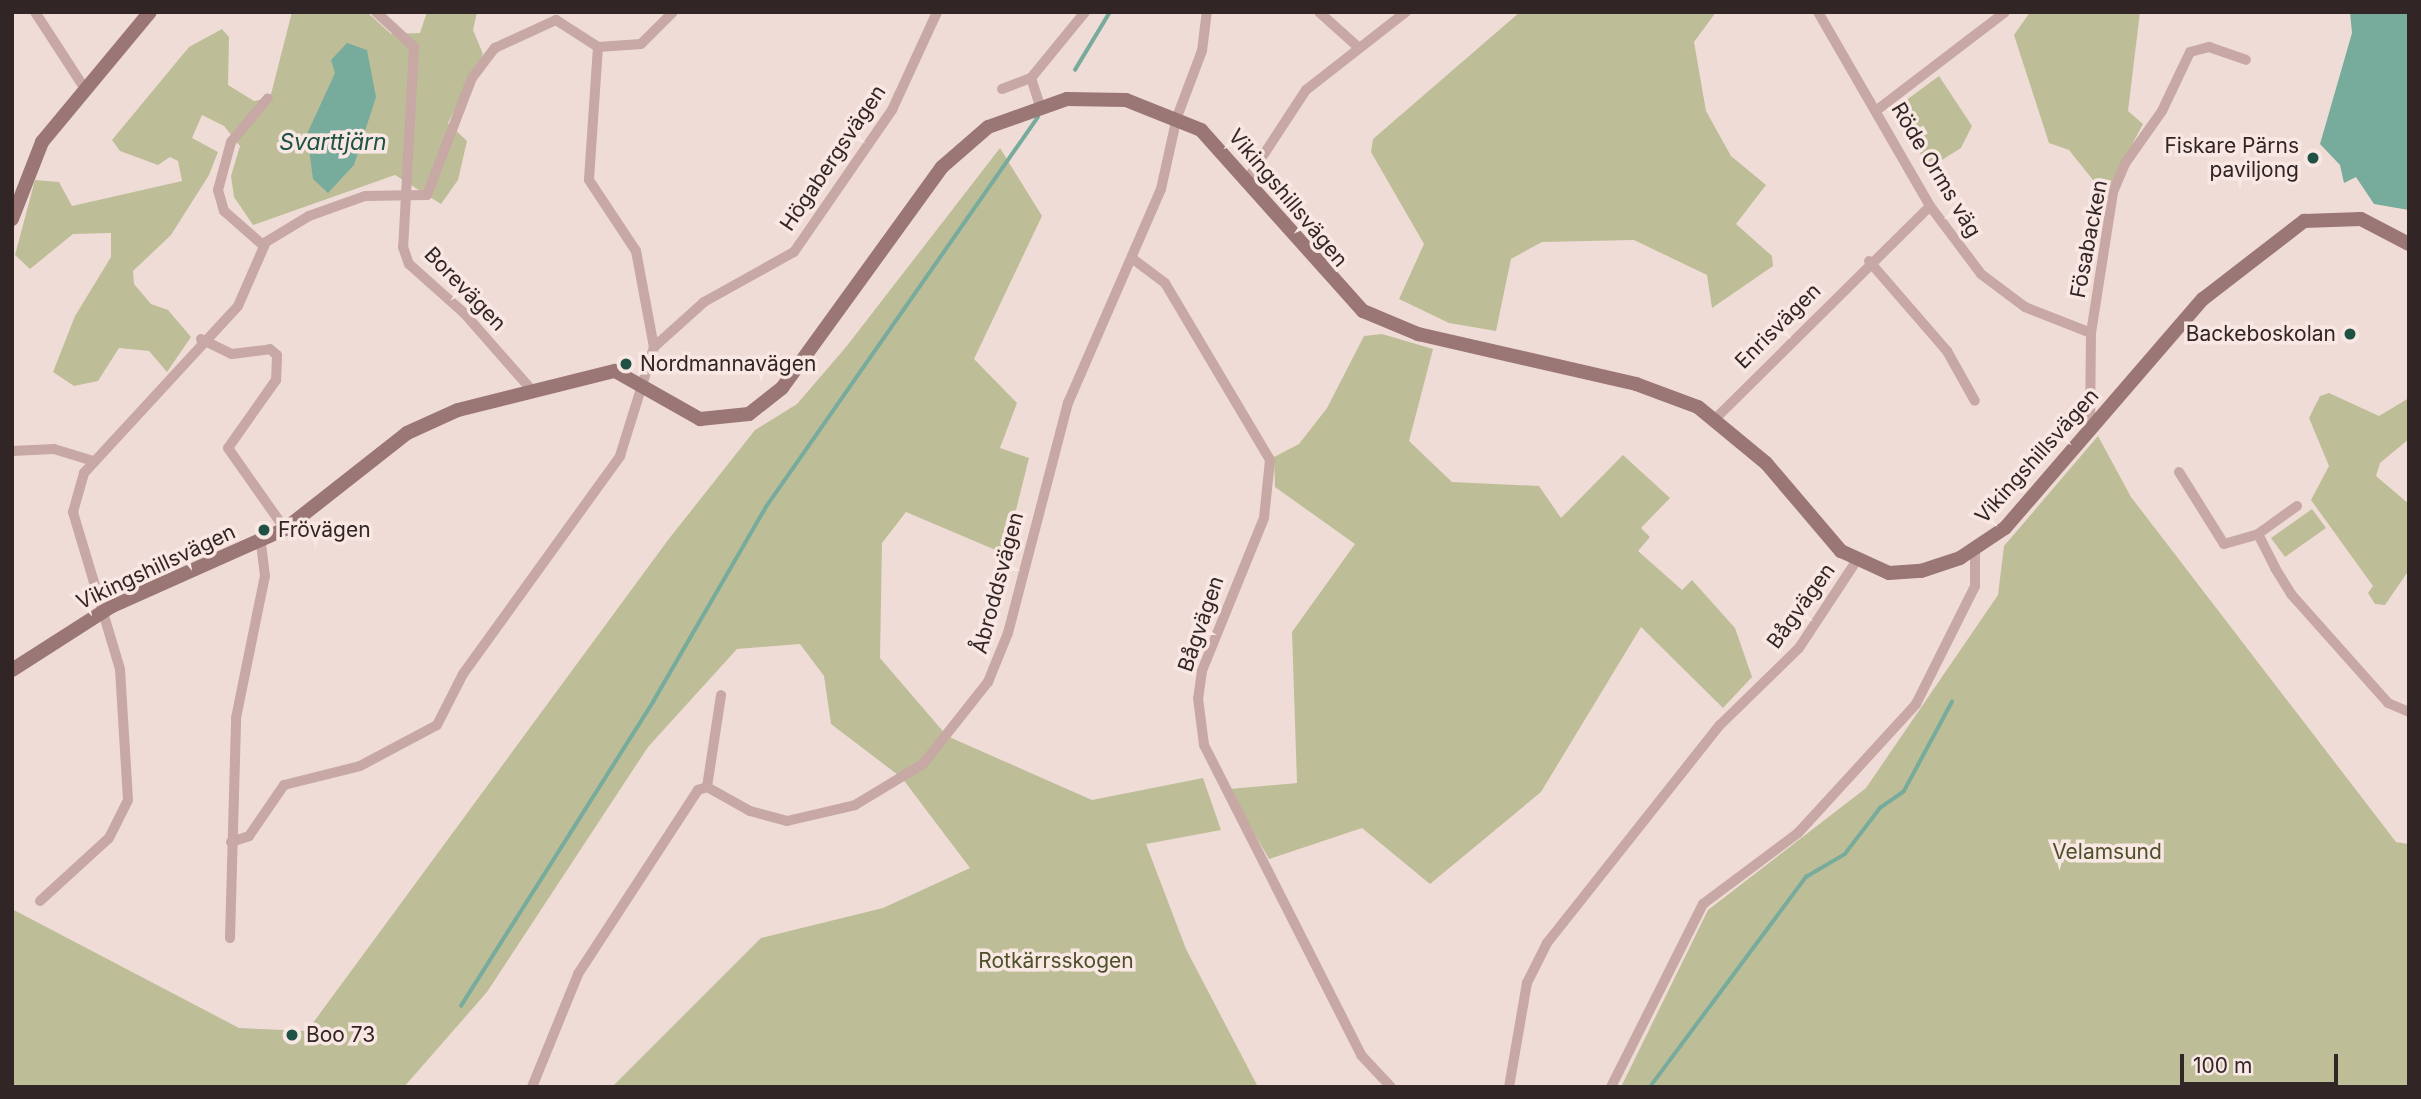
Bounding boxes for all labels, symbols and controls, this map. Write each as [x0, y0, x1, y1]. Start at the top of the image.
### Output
street label: Högabergsvägen [775, 80, 891, 236]
street label: Röde Orms väg [1886, 98, 1986, 242]
street label: Vikingshillsvägen [1223, 124, 1353, 272]
water label: Svarttjärn [279, 128, 387, 156]
place label: Fiskare Pärns paviljong [2164, 133, 2299, 183]
marker: Fiskare Pärns paviljong [2305, 150, 2321, 166]
street label: Fösabacken [2065, 178, 2113, 300]
street label: Borevägen [419, 242, 511, 336]
street label: Enrisvägen [1730, 278, 1826, 374]
place label: Backeboskolan [2186, 321, 2336, 347]
marker: Backeboskolan [2342, 326, 2358, 342]
place label: Nordmannavägen [640, 351, 816, 377]
marker: Nordmannavägen [618, 356, 634, 372]
street label: Vikingshillsvägen [1970, 384, 2104, 528]
street label: Åbroddsvägen [967, 510, 1029, 656]
place label: Frövägen [278, 517, 371, 543]
street label: Vikingshillsvägen [73, 519, 239, 615]
marker: Frövägen [256, 522, 272, 538]
street label: Bågvägen [1762, 558, 1840, 654]
street label: Bågvägen [1173, 573, 1229, 675]
park label: Velamsund [2052, 839, 2162, 865]
park label: Rotkärrsskogen [978, 948, 1134, 974]
place label: Boo 73 [306, 1022, 375, 1048]
marker: Boo 73 [284, 1027, 300, 1043]
scale bar [2183, 1040, 2340, 1084]
text: 100 m [2193, 1053, 2252, 1078]

